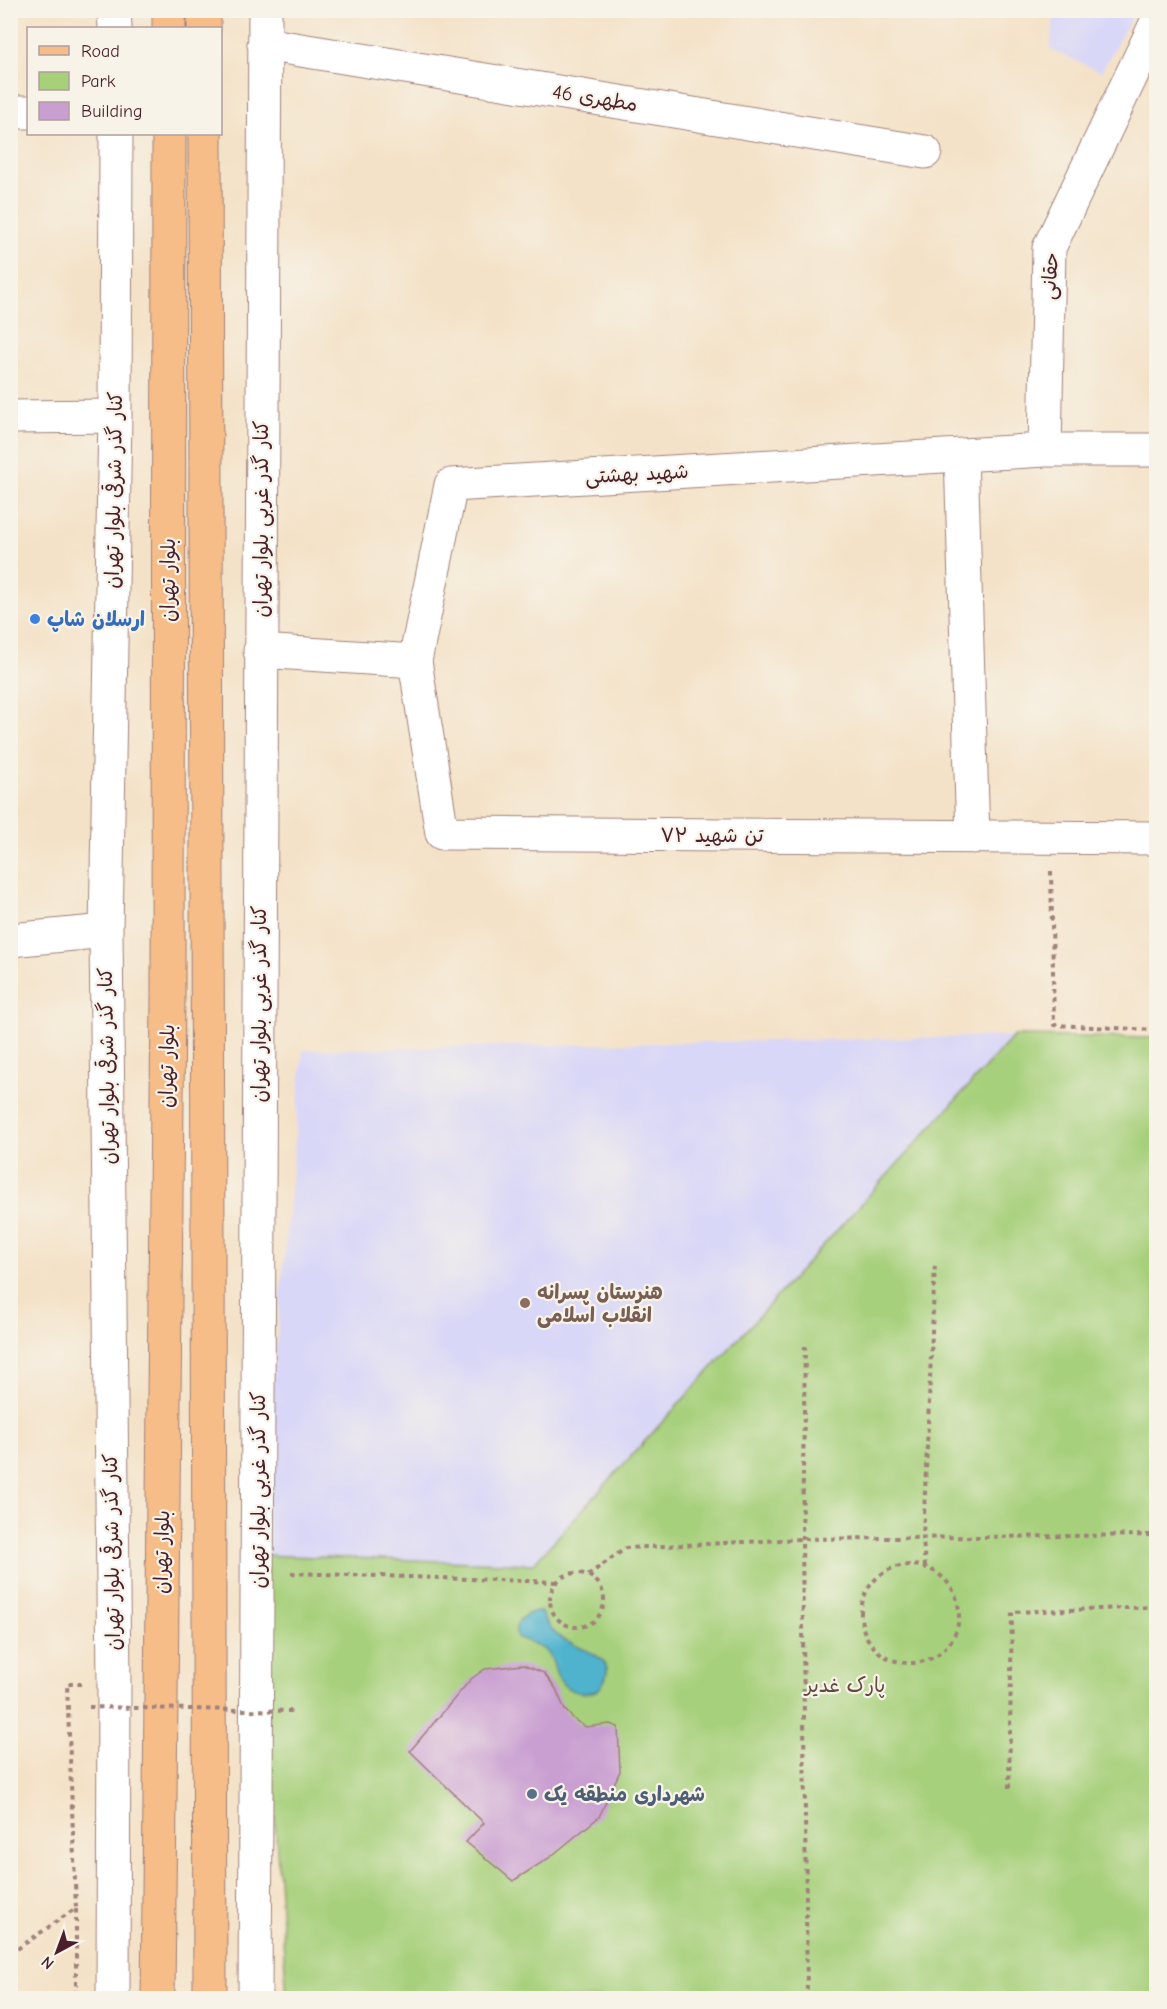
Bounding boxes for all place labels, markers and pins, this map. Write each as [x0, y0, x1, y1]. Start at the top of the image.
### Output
place label: ارسلان شاپ [47, 608, 145, 632]
marker: ارسلان شاپ [28, 612, 42, 626]
place label: هنرستان پسرانه انقلاب اسلامی [537, 1281, 663, 1328]
marker: هنرستان پسرانه انقلاب اسلامی [518, 1296, 532, 1310]
place label: شهرداری منطقه یک [544, 1783, 705, 1806]
marker: شهرداری منطقه یک [525, 1787, 539, 1801]

